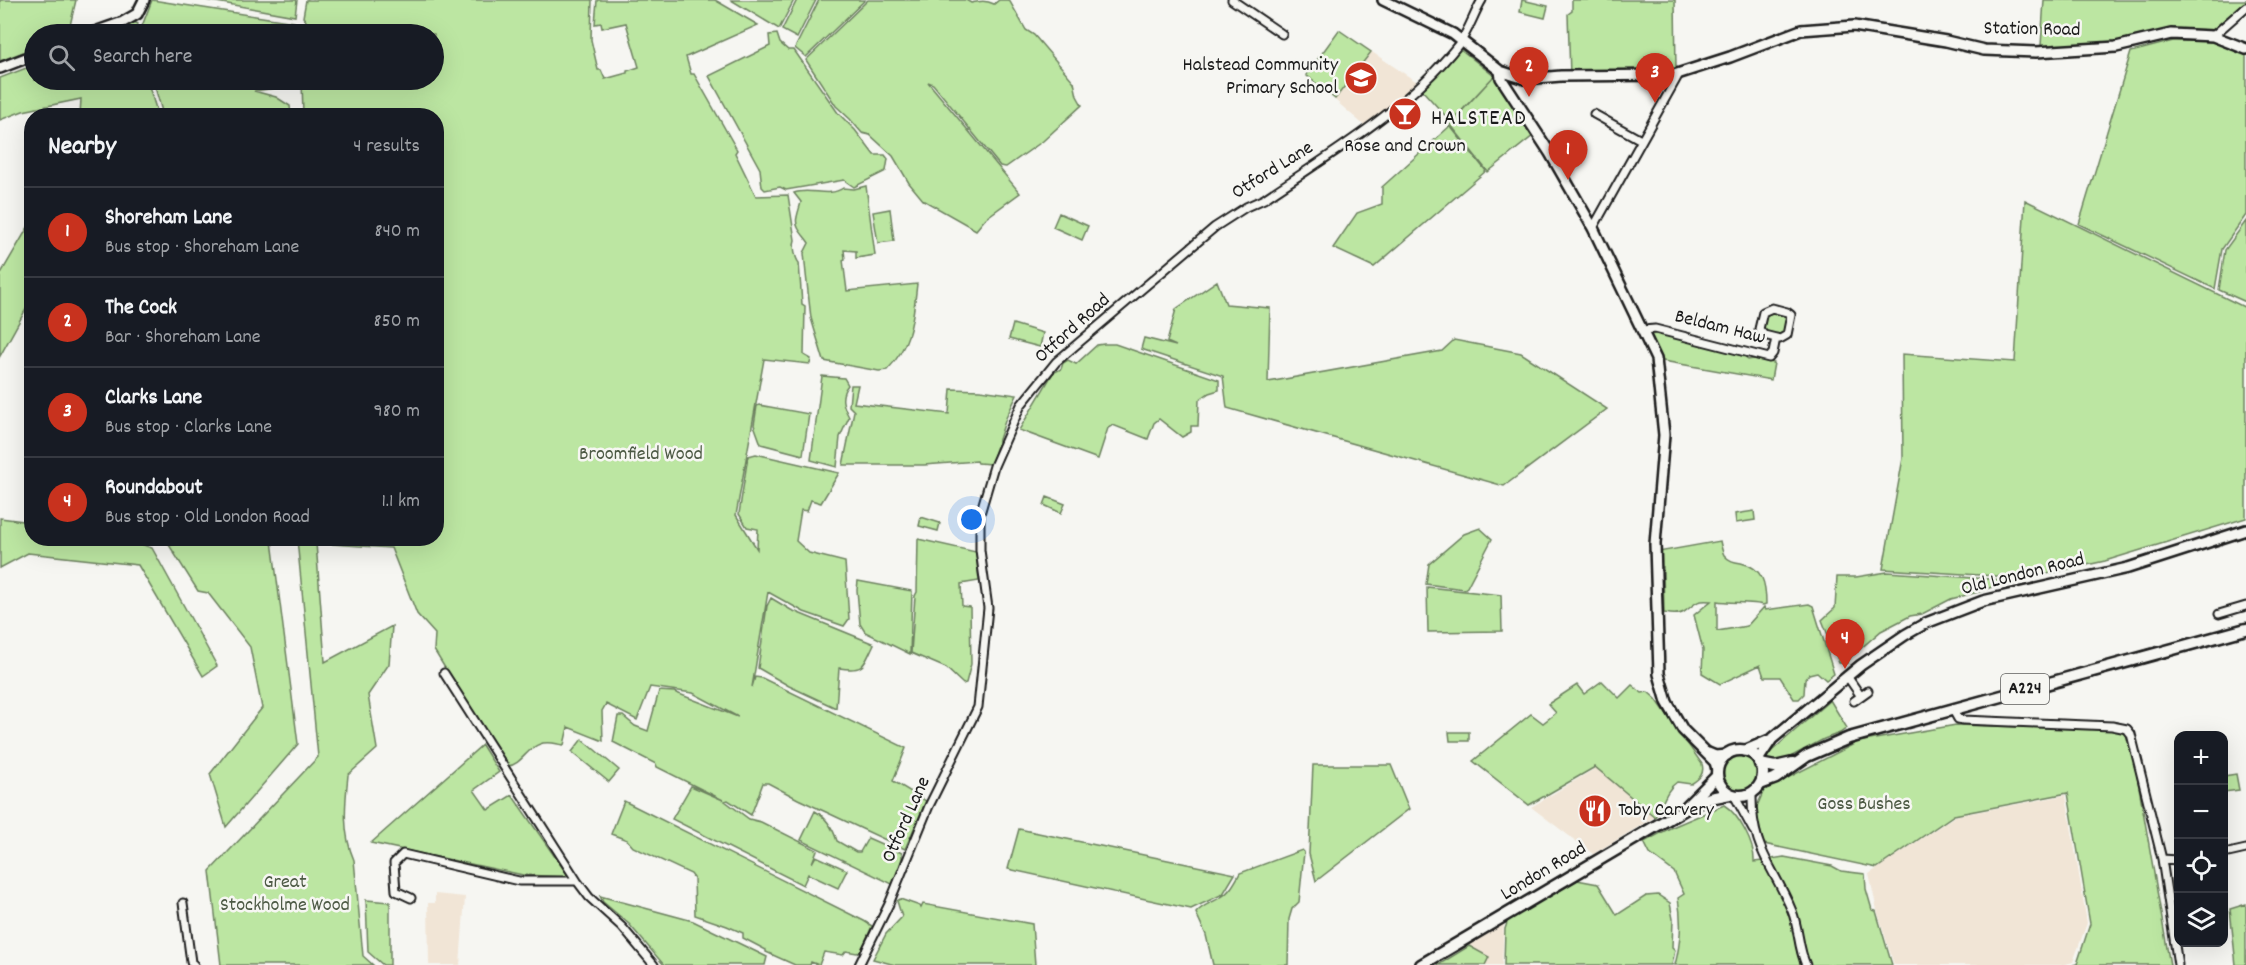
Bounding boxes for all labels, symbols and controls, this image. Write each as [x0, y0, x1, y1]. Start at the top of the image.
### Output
street label: Station Road [1983, 15, 2081, 45]
search box [24, 24, 444, 90]
icon: search [45, 41, 78, 74]
text: Search here [93, 42, 192, 73]
pin: 2 [1510, 48, 1549, 97]
place label: Halstead Community Primary School [1182, 52, 1339, 103]
pin: 3 [1636, 54, 1674, 103]
school or university icon: Halstead Community Primary School [1343, 60, 1379, 96]
bar icon: Rose and Crown [1387, 96, 1423, 132]
district label: HALSTEAD [1431, 104, 1527, 135]
text: Nearby [48, 129, 116, 166]
pin: 1 [1548, 130, 1588, 180]
text: 4 results [353, 133, 420, 161]
place label: Rose and Crown [1344, 133, 1466, 161]
street label: Otford Lane [1227, 135, 1320, 207]
text: Shoreham Lane [105, 203, 232, 234]
text: 1 [65, 218, 70, 246]
text: 840 m [374, 218, 420, 246]
text: Bus stop · Shoreham Lane [105, 234, 299, 262]
street label: Otford Road [1029, 287, 1117, 371]
text: The Cock [105, 293, 177, 324]
street label: Beldam Haw [1672, 303, 1768, 353]
text: 2 [63, 308, 72, 336]
text: 850 m [374, 308, 420, 336]
text: Bar · Shoreham Lane [105, 324, 261, 352]
text: Clarks Lane [105, 383, 202, 414]
text: 3 [63, 398, 72, 426]
text: 980 m [374, 398, 420, 426]
text: Bus stop · Clarks Lane [105, 414, 272, 442]
park label: Broomfield Wood [579, 441, 703, 469]
text: Roundabout [105, 473, 203, 504]
text: 4 [63, 488, 72, 516]
text: 1.1 km [381, 488, 420, 516]
text: Bus stop · Old London Road [105, 504, 310, 532]
your location [957, 505, 986, 534]
street label: Old London Road [1958, 546, 2088, 604]
pin: 4 [1826, 620, 1864, 669]
road number: A224 [2001, 674, 2049, 704]
map controls [2174, 731, 2228, 947]
button: + [2174, 731, 2228, 785]
street label: Otford Lane [876, 772, 939, 868]
button: − [2174, 785, 2228, 839]
park label: Goss Bushes [1817, 791, 1911, 819]
restaurant icon: Toby Carvery [1577, 793, 1613, 829]
place label: Toby Carvery [1618, 797, 1715, 825]
street label: London Road [1496, 835, 1592, 909]
button: locate [2174, 839, 2228, 893]
park label: Great Stockholme Wood [220, 869, 350, 920]
button: layers [2174, 893, 2228, 947]

